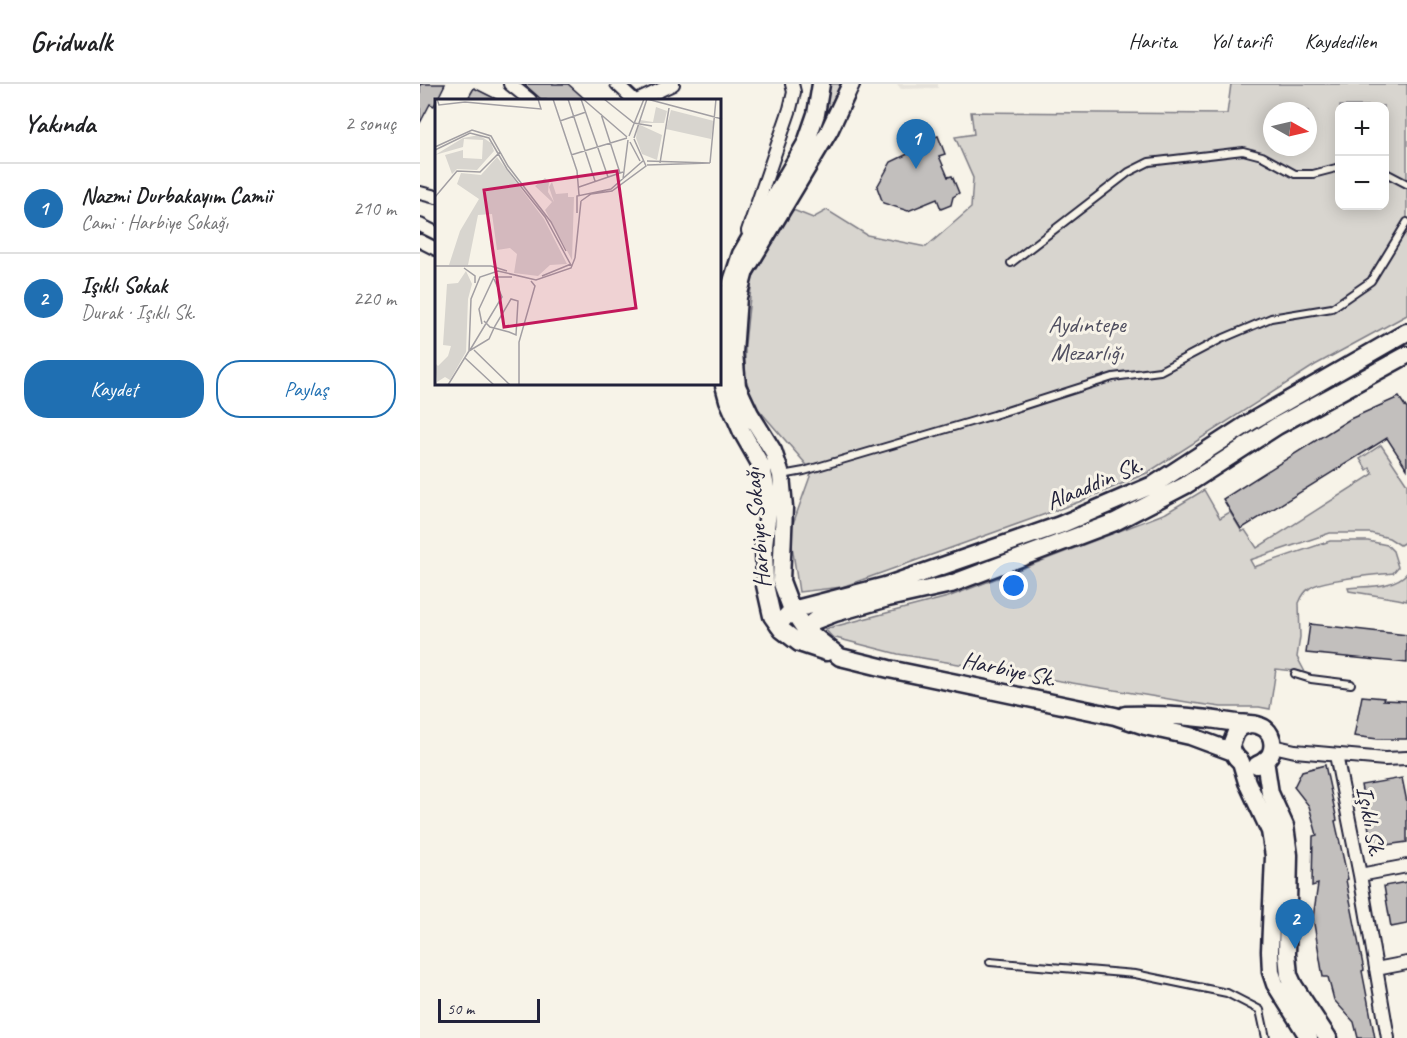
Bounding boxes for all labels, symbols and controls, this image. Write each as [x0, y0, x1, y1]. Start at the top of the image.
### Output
text: Gridwalk [30, 24, 112, 59]
text: Harita [1128, 28, 1177, 54]
text: Yol tarifi [1210, 28, 1271, 54]
text: Kaydedilen [1304, 28, 1377, 54]
inset map [435, 99, 722, 386]
north arrow [1263, 102, 1317, 156]
map controls [1335, 102, 1389, 210]
button: + [1335, 102, 1389, 156]
text: Yakında [24, 107, 95, 140]
text: 2 sonuç [345, 111, 396, 136]
pin: 1 [896, 120, 936, 169]
button: − [1335, 156, 1389, 210]
text: Nazmi Durbakayım Camii [81, 182, 272, 210]
text: 1 [39, 196, 48, 221]
text: 210 m [353, 196, 396, 221]
text: Cami · Harbiye Sokağı [81, 210, 228, 235]
text: Işıklı Sokak [81, 272, 167, 300]
text: 2 [39, 286, 48, 311]
text: 220 m [353, 286, 396, 311]
text: Durak · Işıklı Sk. [81, 300, 195, 325]
park label: Aydıntepe Mezarlığı [1048, 309, 1128, 367]
button: Kaydet [24, 360, 204, 418]
button: Paylaş [216, 360, 396, 418]
street label: Alaaddin Sk. [1041, 449, 1147, 517]
street label: Harbiye Sokağı [737, 465, 777, 589]
your location [999, 571, 1028, 600]
street label: Harbiye Sk. [960, 644, 1059, 694]
street label: Işıklı Sk. [1350, 783, 1393, 859]
pin: 2 [1276, 900, 1314, 949]
scale bar [438, 996, 540, 1024]
text: 50 m [447, 999, 474, 1019]

